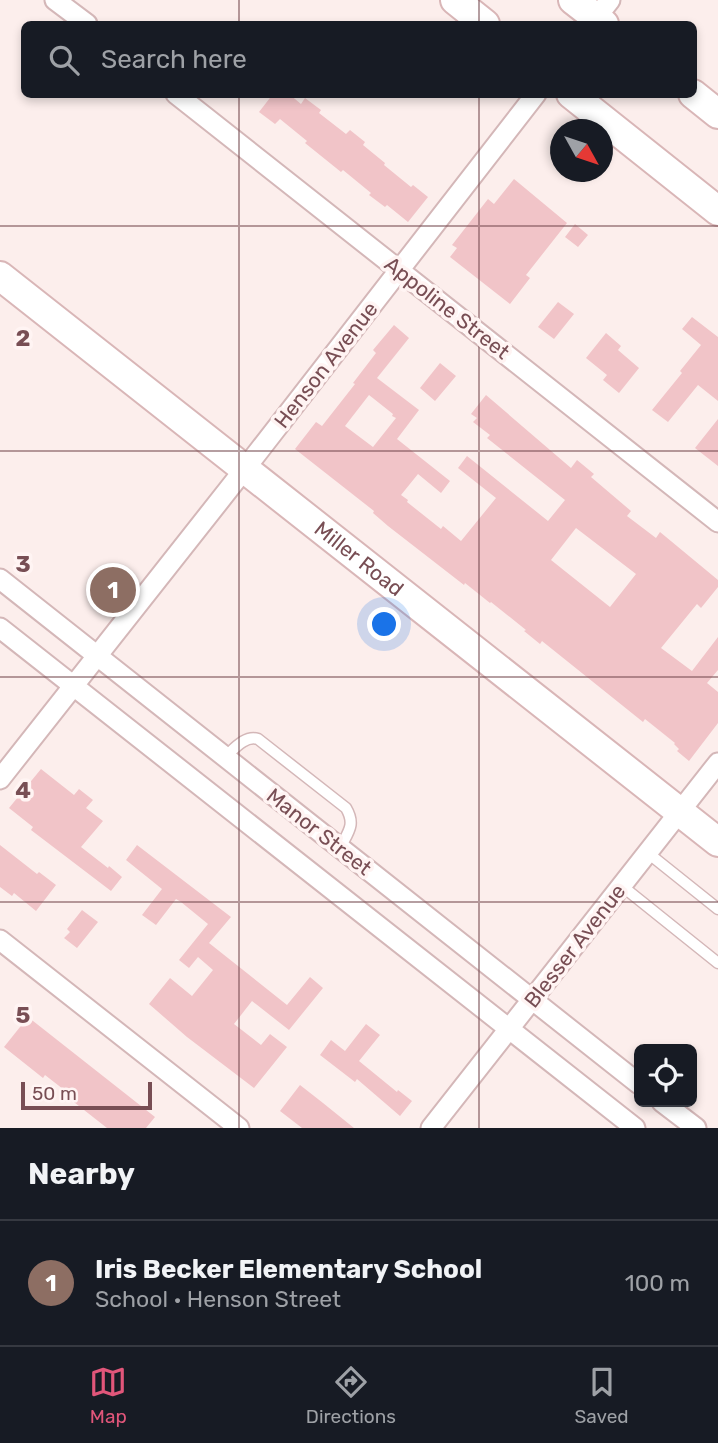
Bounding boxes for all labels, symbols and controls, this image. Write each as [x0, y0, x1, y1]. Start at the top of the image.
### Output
search box [21, 21, 697, 98]
icon: search [45, 41, 83, 79]
text: Search here [101, 44, 247, 75]
north arrow [550, 119, 613, 182]
street label: Appoline Street [380, 251, 515, 364]
street label: Henson Avenue [269, 297, 383, 433]
text: 2 [16, 324, 30, 352]
street label: Miller Road [310, 516, 409, 601]
text: 3 [15, 550, 31, 578]
pin: 1 [90, 564, 136, 616]
your location [367, 607, 401, 641]
text: 4 [15, 776, 31, 804]
street label: Manor Street [262, 783, 377, 880]
street label: Blesser Avenue [519, 879, 631, 1012]
text: 5 [16, 1001, 31, 1029]
map controls [634, 1044, 697, 1107]
button: locate [634, 1044, 697, 1107]
scale bar [21, 1079, 152, 1111]
text: 50 m [32, 1082, 77, 1105]
text: Nearby [28, 1156, 135, 1192]
text: Iris Becker Elementary School [95, 1254, 482, 1285]
text: 1 [45, 1269, 57, 1297]
text: 100 m [625, 1269, 690, 1297]
text: School · Henson Street [95, 1285, 341, 1313]
tab: Map [89, 1363, 127, 1428]
tab: Directions [306, 1363, 396, 1428]
tab: Saved [574, 1363, 629, 1428]

